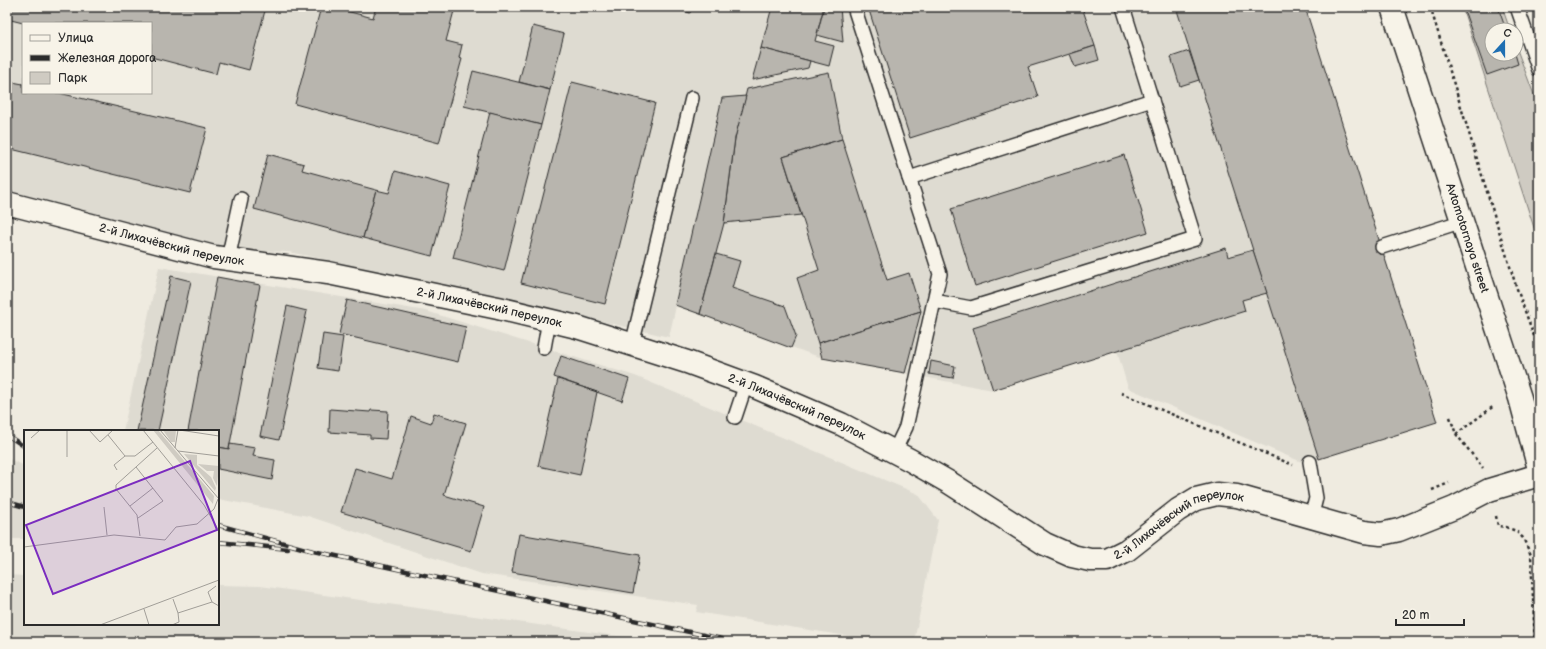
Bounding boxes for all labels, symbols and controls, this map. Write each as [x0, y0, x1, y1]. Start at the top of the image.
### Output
legend [22, 22, 152, 94]
north arrow [1484, 22, 1524, 62]
text: С [1502, 26, 1514, 41]
text: Улица [58, 31, 94, 46]
text: Железная дорога [58, 51, 156, 66]
text: Парк [58, 71, 88, 86]
street label: Avtomotornaya street [1442, 181, 1492, 295]
street label: 2-й Лихачёвский переулок [98, 220, 246, 269]
street label: 2-й Лихачёвский переулок [415, 284, 564, 331]
street label: 2-й Лихачёвский переулок [726, 371, 869, 444]
inset map [24, 430, 219, 625]
street label: 2-й Лихачёвский переулок [1111, 487, 1246, 563]
scale bar [1396, 601, 1464, 627]
text: 20 m [1402, 608, 1429, 623]

